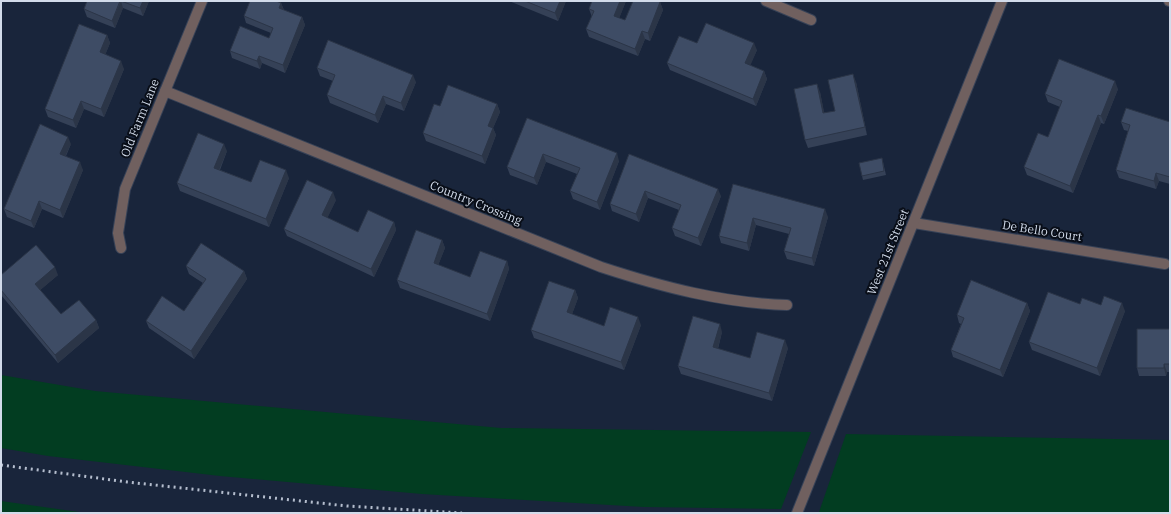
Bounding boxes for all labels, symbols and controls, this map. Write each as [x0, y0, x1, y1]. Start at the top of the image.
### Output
street label: Old Farm Lane [117, 76, 162, 159]
street label: Country Crossing [428, 177, 525, 228]
street label: West 21st Street [863, 207, 912, 297]
street label: De Bello Court [1001, 217, 1083, 244]

